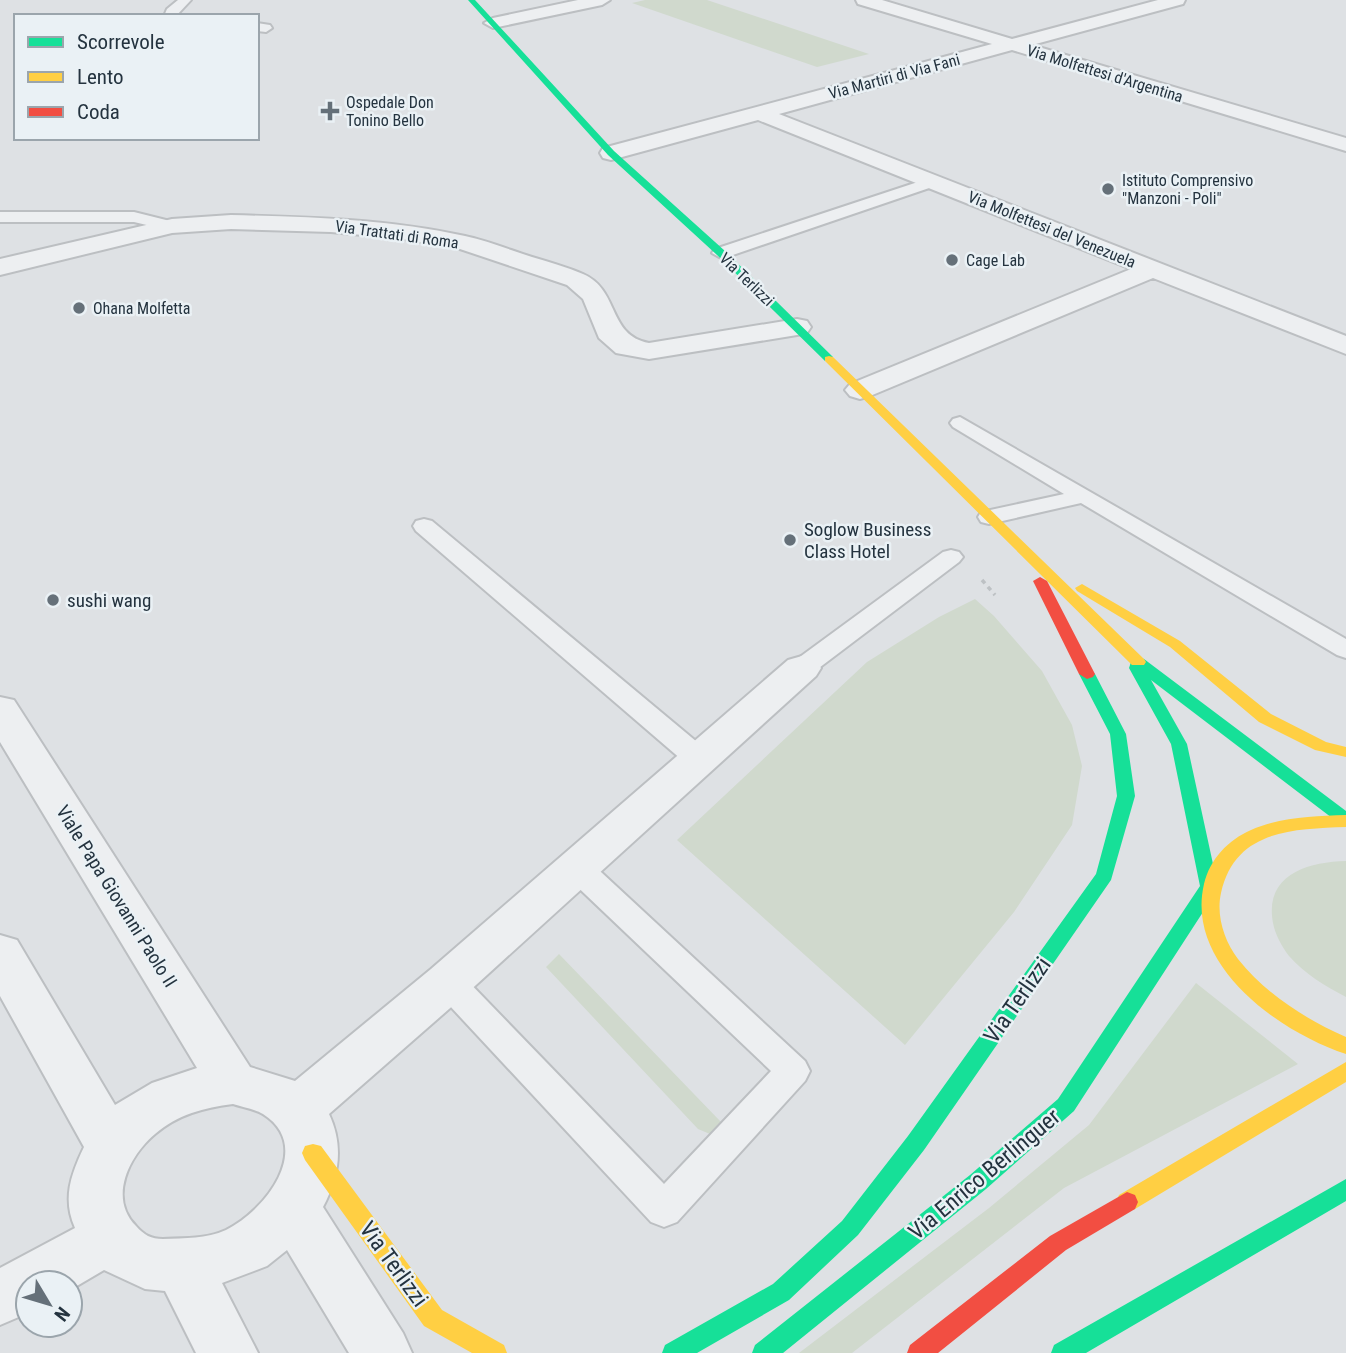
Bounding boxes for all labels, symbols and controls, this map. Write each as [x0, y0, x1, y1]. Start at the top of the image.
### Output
legend [14, 14, 259, 140]
text: Scorrevole [77, 30, 165, 54]
street label: Via Molfettesi d'Argentina [1024, 41, 1185, 106]
street label: Via Martiri di Via Fani [826, 50, 962, 103]
text: Lento [77, 65, 124, 89]
place label: Ospedale Don Tonino Bello [346, 93, 434, 130]
text: Coda [77, 100, 120, 124]
marker: Ospedale Don Tonino Bello [320, 101, 340, 121]
place label: Istituto Comprensivo "Manzoni - Poli" [1122, 171, 1253, 208]
marker: Istituto Comprensivo "Manzoni - Poli" [1100, 181, 1116, 197]
street label: Via Molfettesi del Venezuela [965, 187, 1139, 272]
street label: Via Trattati di Roma [334, 216, 460, 253]
street label: Via Terlizzi [715, 249, 778, 310]
place label: Cage Lab [966, 251, 1025, 270]
marker: Cage Lab [944, 252, 960, 268]
place label: Ohana Molfetta [93, 299, 190, 318]
marker: Ohana Molfetta [71, 300, 87, 316]
place label: Soglow Business Class Hotel [804, 518, 931, 563]
marker: Soglow Business Class Hotel [782, 532, 798, 548]
place label: sushi wang [67, 589, 151, 612]
marker: sushi wang [45, 592, 61, 608]
street label: Viale Papa Giovanni Paolo II [51, 801, 182, 991]
street label: Via Terlizzi [978, 952, 1057, 1048]
street label: Via Enrico Berlinguer [903, 1103, 1065, 1245]
street label: Via Terlizzi [354, 1216, 434, 1312]
north arrow [14, 1269, 84, 1339]
text: N [49, 1302, 75, 1326]

